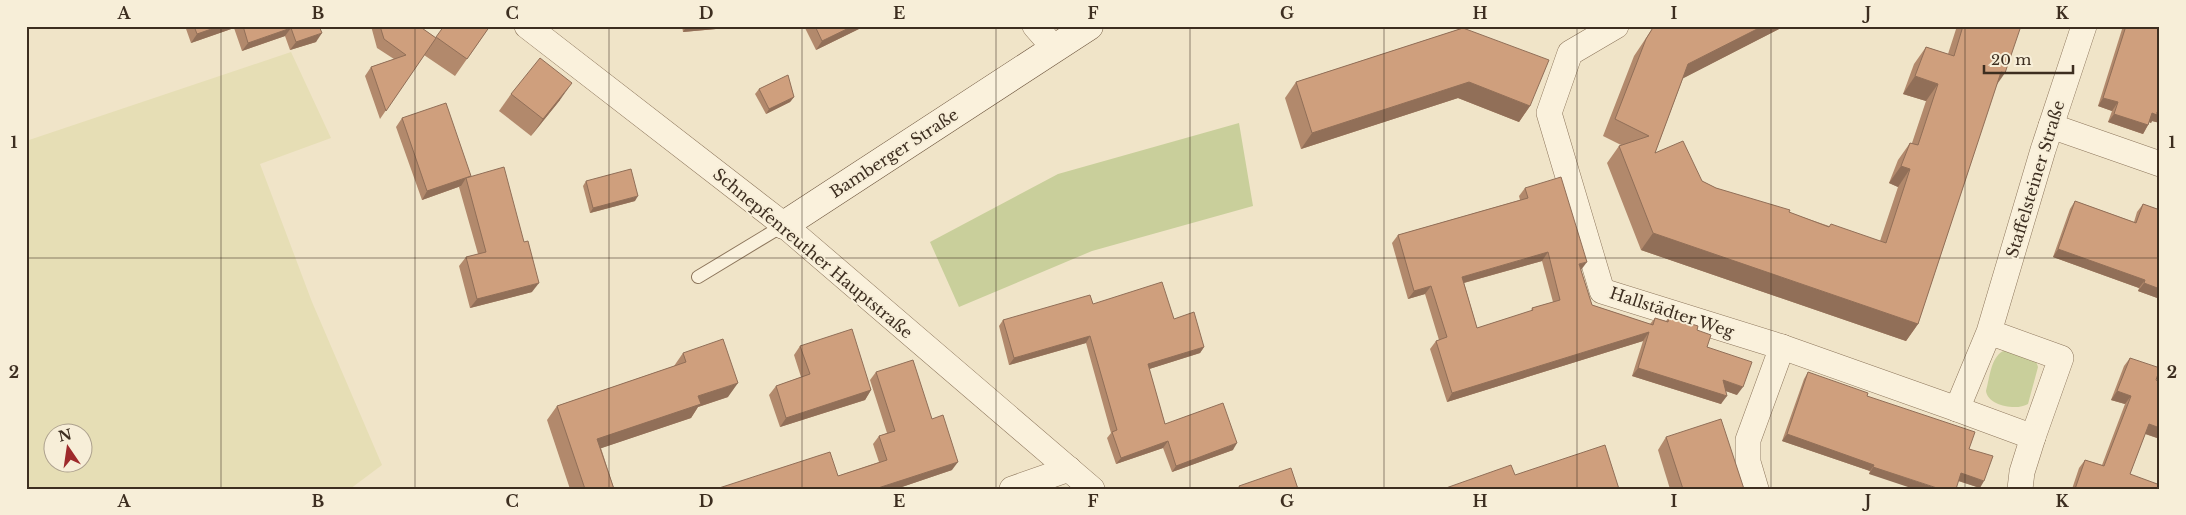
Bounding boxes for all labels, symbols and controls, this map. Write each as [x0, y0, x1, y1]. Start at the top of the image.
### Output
text: A [117, 3, 132, 23]
text: B [312, 3, 325, 23]
text: C [505, 3, 519, 23]
text: D [699, 3, 713, 23]
text: E [893, 3, 905, 23]
text: F [1087, 3, 1099, 23]
text: G [1280, 3, 1294, 23]
text: H [1472, 3, 1488, 23]
text: I [1671, 3, 1678, 23]
text: J [1862, 3, 1871, 23]
text: K [2055, 3, 2069, 23]
scale bar [1984, 42, 2072, 74]
text: 20 m [1991, 50, 2031, 69]
street label: Staffelsteiner Straße [2001, 98, 2069, 260]
street label: Bamberger Straße [826, 104, 962, 202]
text: 1 [11, 132, 18, 152]
text: 1 [2169, 132, 2176, 152]
street label: Schnepfenreuther Hauptstraße [709, 164, 917, 342]
street label: Hallstädter Weg [1607, 282, 1737, 342]
text: 2 [9, 362, 19, 382]
text: 2 [2167, 362, 2177, 382]
north arrow [42, 422, 92, 472]
text: N [57, 425, 74, 446]
text: A [117, 491, 132, 511]
text: B [312, 491, 325, 511]
text: C [505, 491, 519, 511]
text: D [699, 491, 713, 511]
text: E [893, 491, 905, 511]
text: F [1087, 491, 1099, 511]
text: G [1280, 491, 1294, 511]
text: H [1472, 491, 1488, 511]
text: I [1671, 491, 1678, 511]
text: J [1862, 491, 1871, 511]
text: K [2055, 491, 2069, 511]

